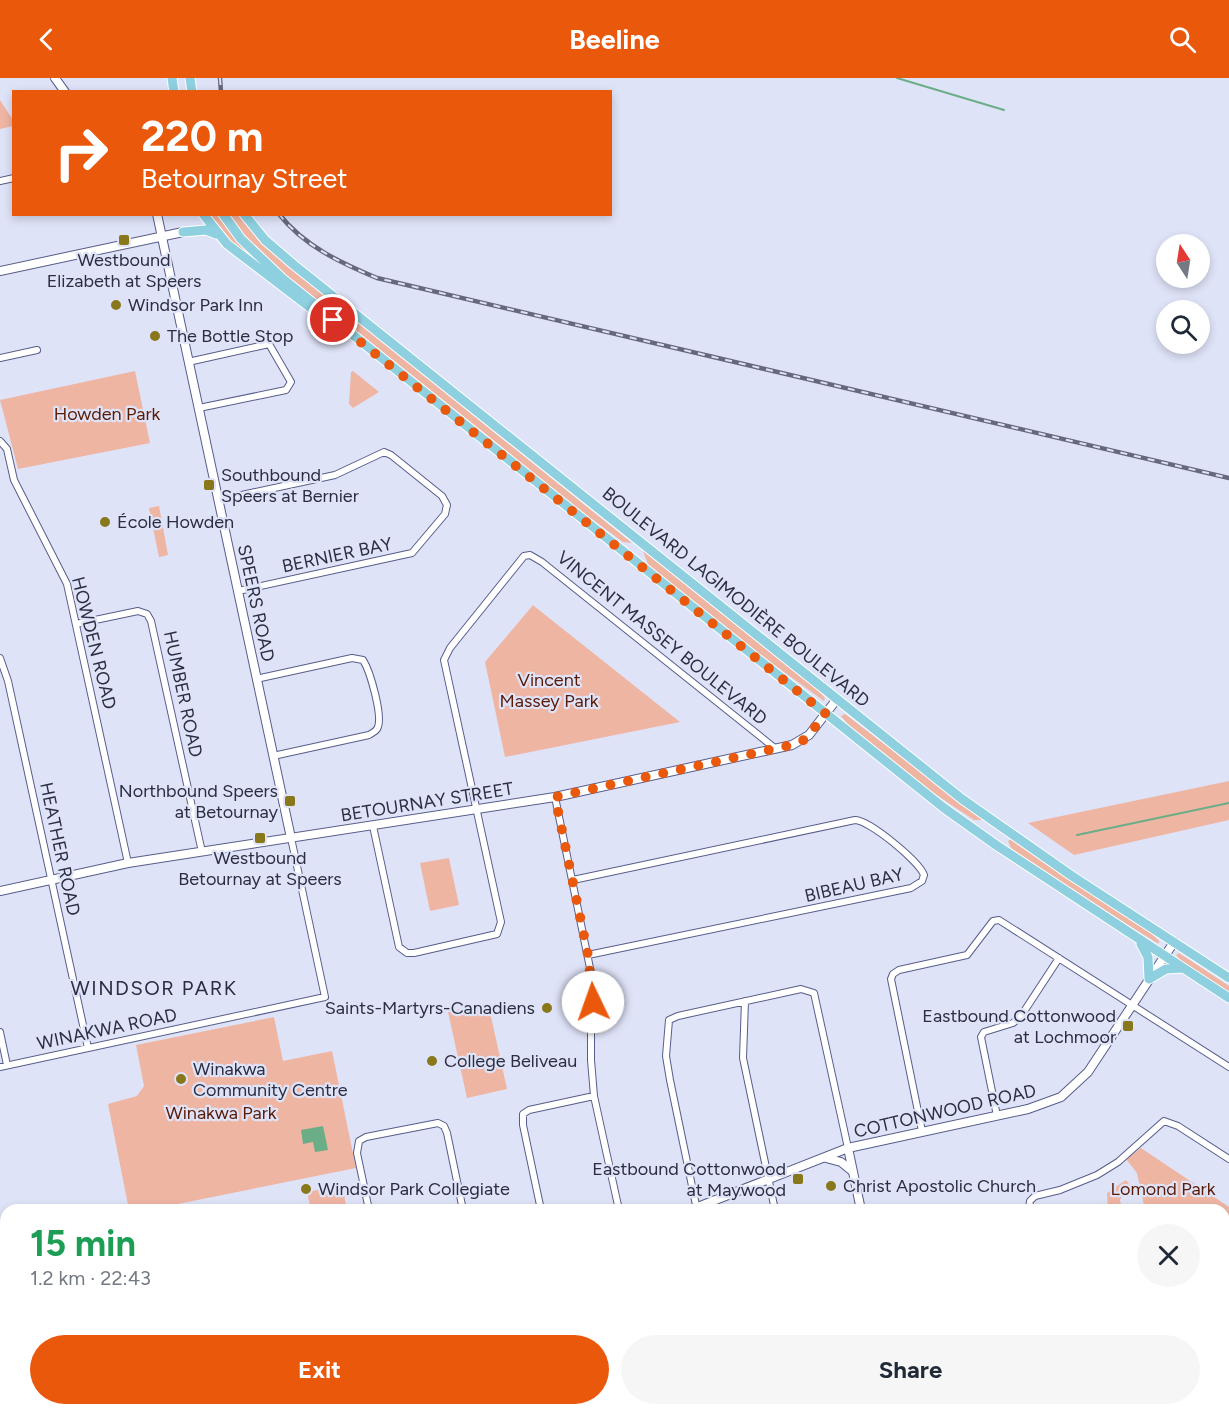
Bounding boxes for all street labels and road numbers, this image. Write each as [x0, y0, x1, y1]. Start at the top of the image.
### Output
street label: BOULEVARD LAGIMODIÈRE BOULEVARD [598, 482, 874, 712]
street label: BERNIER BAY [280, 533, 394, 577]
street label: SPEERS ROAD [233, 542, 279, 664]
street label: VINCENT MASSEY BOULEVARD [553, 546, 771, 730]
street label: HOWDEN ROAD [67, 574, 121, 712]
street label: HUMBER ROAD [159, 629, 207, 759]
street label: BETOURNAY STREET [339, 777, 515, 826]
street label: HEATHER ROAD [35, 780, 85, 918]
street label: BIBEAU BAY [802, 863, 906, 907]
street label: WINAKWA ROAD [35, 1003, 179, 1055]
street label: COTTONWOOD ROAD [852, 1079, 1038, 1143]

